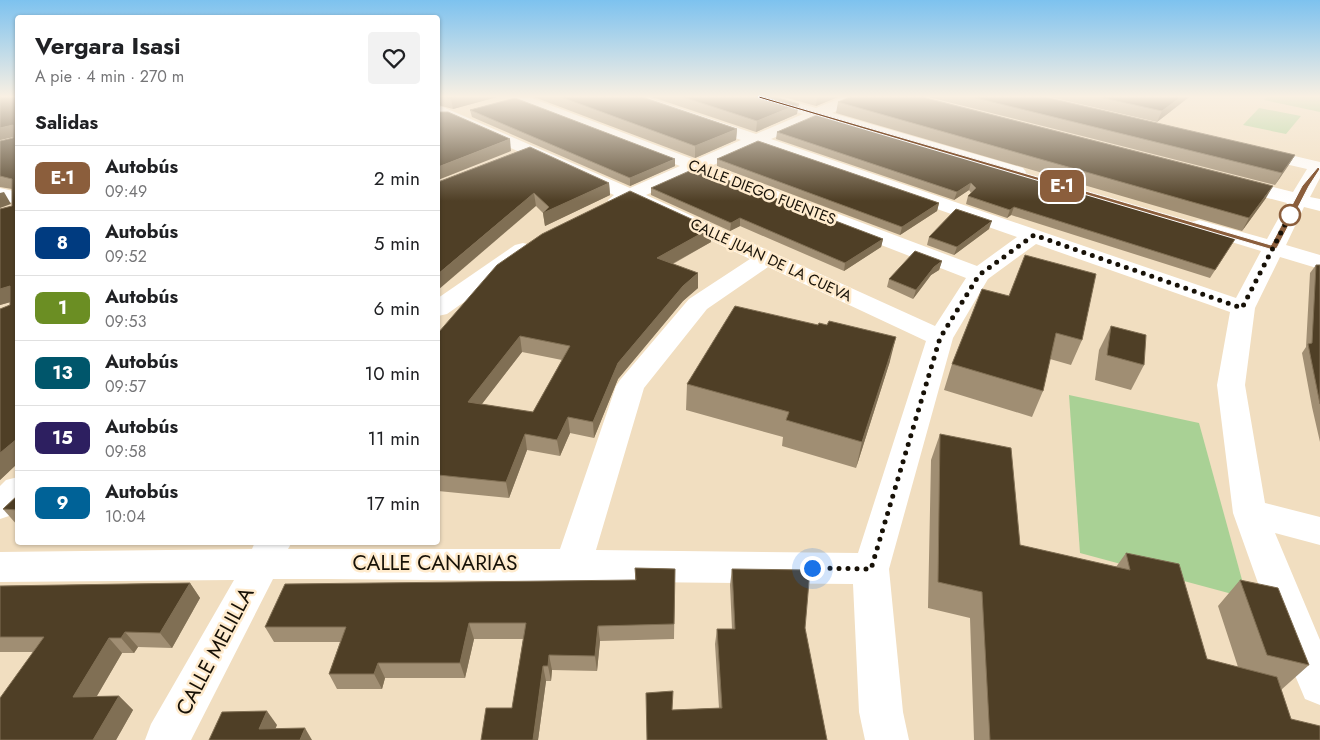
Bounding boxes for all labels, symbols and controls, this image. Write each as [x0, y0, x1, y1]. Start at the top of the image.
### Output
text: Vergara Isasi [35, 28, 181, 63]
button: heart [368, 32, 420, 84]
text: A pie · 4 min · 270 m [35, 65, 184, 88]
text: Salidas [35, 109, 98, 136]
text: Autobús [105, 153, 178, 180]
street label: CALLE DIEGO FUENTES [685, 154, 839, 230]
text: E-1 [50, 165, 75, 191]
text: 2 min [374, 165, 420, 192]
line badge: E-1 [1033, 170, 1091, 202]
text: E-1 [1050, 173, 1074, 199]
text: 09:49 [105, 180, 147, 203]
unlabelled marker [1279, 204, 1301, 226]
street label: CALLE JUAN DE LA CUEVA [687, 213, 855, 307]
text: Autobús [105, 218, 178, 245]
text: 8 [57, 230, 68, 256]
text: 5 min [374, 230, 420, 257]
text: 09:52 [105, 245, 147, 268]
text: Autobús [105, 283, 178, 310]
text: 1 [58, 295, 67, 321]
text: 6 min [374, 295, 420, 322]
text: 09:53 [105, 310, 146, 333]
text: Autobús [105, 348, 178, 375]
text: 13 [52, 360, 73, 386]
text: 10 min [365, 360, 420, 387]
text: 09:57 [105, 375, 146, 398]
text: Autobús [105, 413, 178, 440]
text: 15 [52, 425, 73, 451]
text: 11 min [367, 425, 420, 452]
text: 09:58 [105, 440, 146, 463]
text: Autobús [105, 478, 178, 505]
text: 9 [56, 490, 69, 516]
text: 17 min [366, 490, 420, 517]
text: 10:04 [105, 505, 146, 528]
street label: CALLE CANARIAS [352, 548, 518, 578]
your location [800, 556, 825, 581]
street label: CALLE MELILLA [169, 581, 261, 720]

